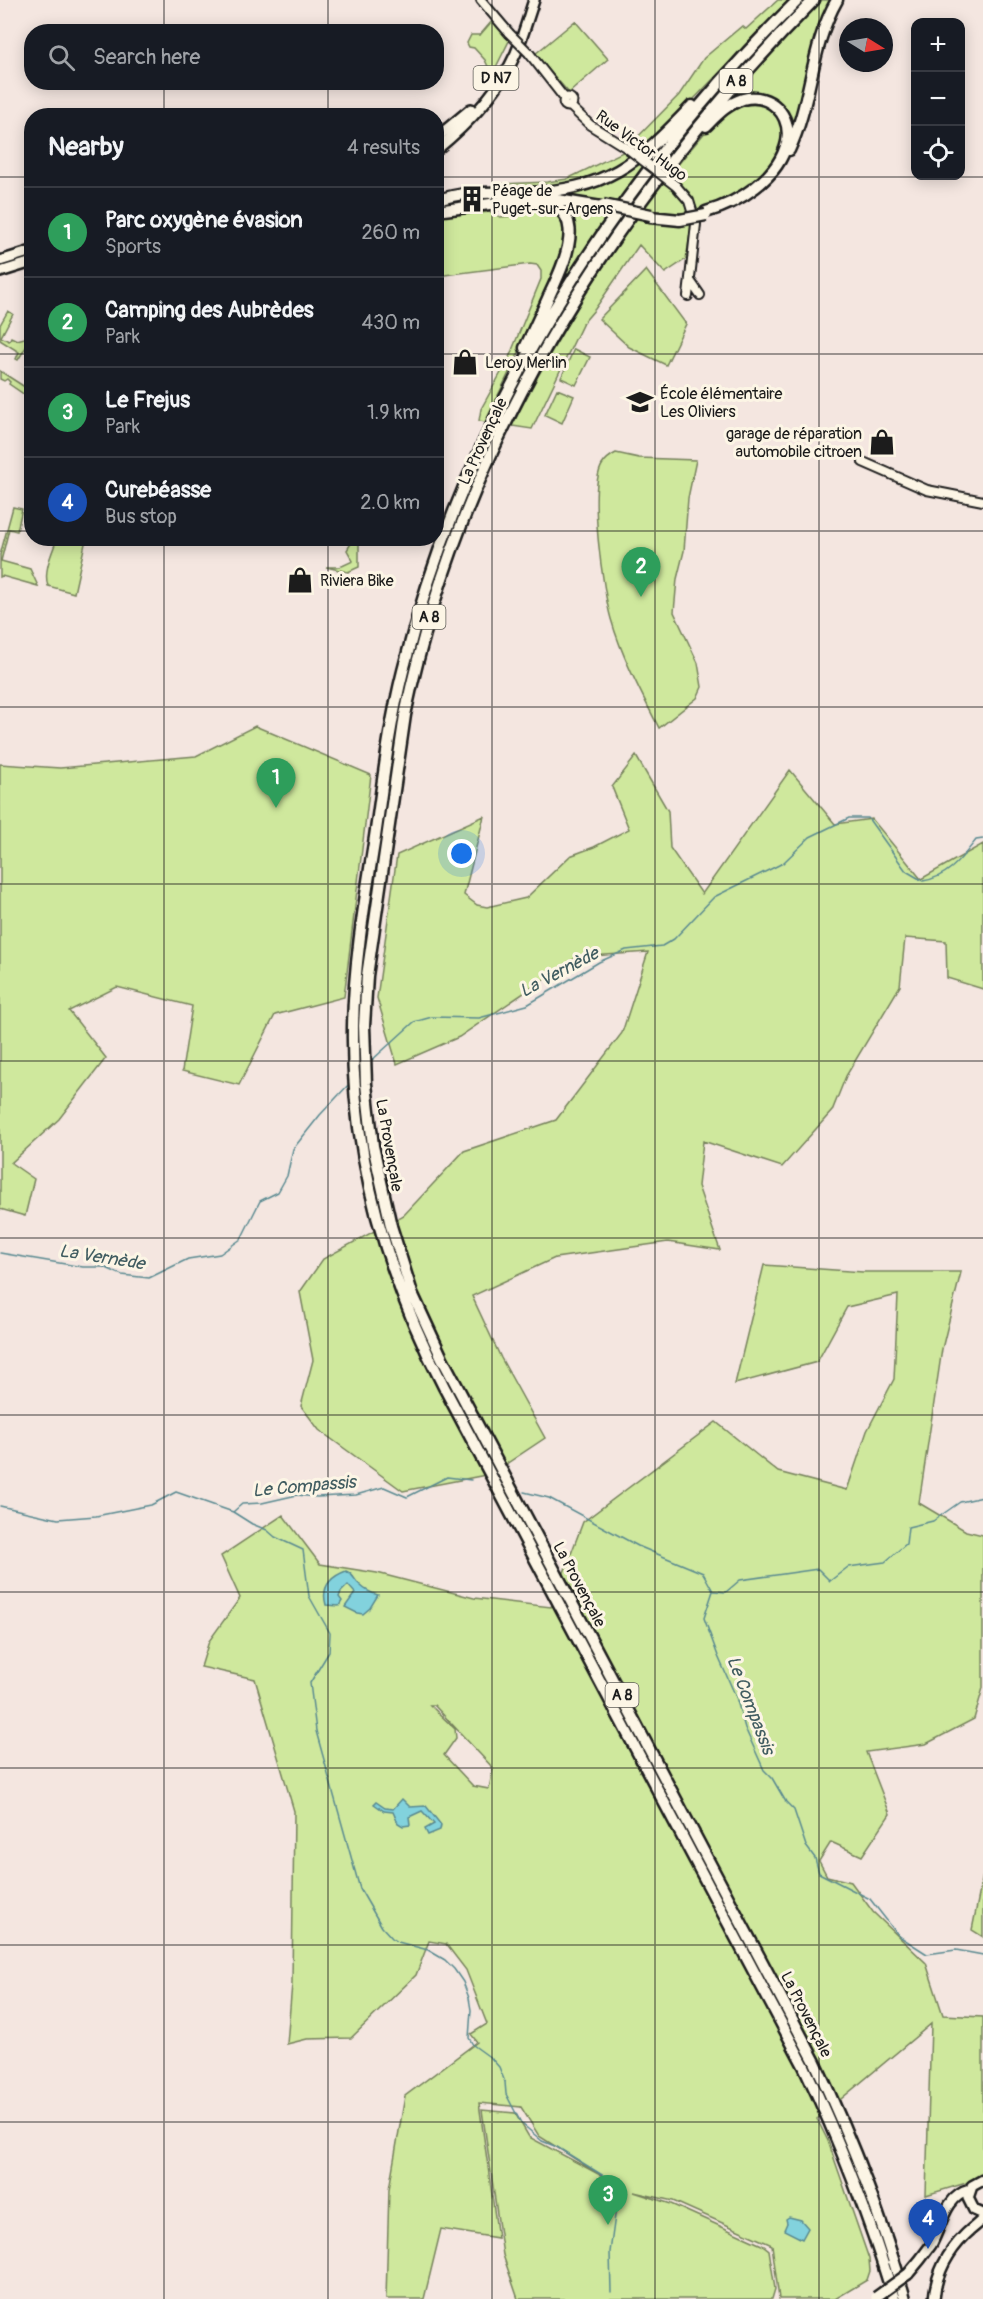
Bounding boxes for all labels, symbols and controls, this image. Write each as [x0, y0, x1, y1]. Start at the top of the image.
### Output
north arrow [839, 18, 893, 72]
map controls [911, 18, 965, 180]
button: + [911, 18, 965, 72]
search box [24, 24, 444, 90]
icon: search [45, 41, 78, 74]
text: Search here [93, 43, 200, 71]
road number: D N7 [474, 66, 518, 90]
road number: A 8 [720, 69, 752, 93]
button: − [911, 72, 965, 126]
street label: Rue Victor Hugo [592, 106, 691, 186]
button: locate [911, 126, 965, 180]
text: Nearby [48, 131, 124, 163]
text: 4 results [347, 135, 420, 160]
place label: Péage de Puget-sur-Argens [492, 181, 613, 219]
building icon: Péage de Puget-sur-Argens [457, 184, 487, 214]
text: Parc oxygène évasion [105, 206, 303, 234]
text: 1 [64, 220, 71, 245]
text: 260 m [361, 220, 420, 245]
text: Sports [105, 234, 161, 259]
text: Camping des Aubrèdes [105, 296, 314, 324]
text: 2 [62, 310, 73, 335]
text: 430 m [361, 310, 420, 335]
text: Park [105, 324, 140, 349]
shop icon: Leroy Merlin [450, 347, 480, 377]
place label: Leroy Merlin [485, 353, 567, 373]
place label: École élémentaire Les Oliviers [660, 384, 782, 422]
text: Le Frejus [105, 386, 190, 414]
school or university icon: École élémentaire Les Oliviers [625, 387, 655, 417]
street label: La Provençale [454, 395, 512, 488]
text: 3 [62, 400, 73, 425]
text: 1.9 km [367, 400, 420, 425]
text: Park [105, 414, 140, 439]
place label: garage de réparation automobile citroen [726, 424, 862, 462]
shop icon: garage de réparation automobile citroen [867, 427, 897, 457]
text: Curebéasse [105, 476, 211, 504]
text: 4 [62, 490, 73, 515]
text: 2.0 km [360, 490, 420, 515]
text: Bus stop [105, 504, 177, 529]
pin: 2 [622, 548, 660, 597]
shop icon: Riviera Bike [285, 565, 315, 595]
place label: Riviera Bike [320, 571, 394, 591]
road number: A 8 [412, 605, 446, 629]
pin: 1 [256, 758, 296, 808]
your location [447, 839, 476, 868]
water label: La Vernède [516, 941, 605, 1003]
street label: La Provençale [371, 1097, 407, 1193]
water label: La Vernède [58, 1239, 148, 1276]
water label: Le Compassis [252, 1470, 358, 1502]
street label: La Provençale [548, 1538, 610, 1631]
water label: Le Compassis [721, 1653, 780, 1759]
road number: A 8 [606, 1683, 638, 1707]
street label: La Provençale [776, 1968, 836, 2061]
pin: 3 [588, 2176, 628, 2225]
pin: 4 [908, 2200, 948, 2249]

